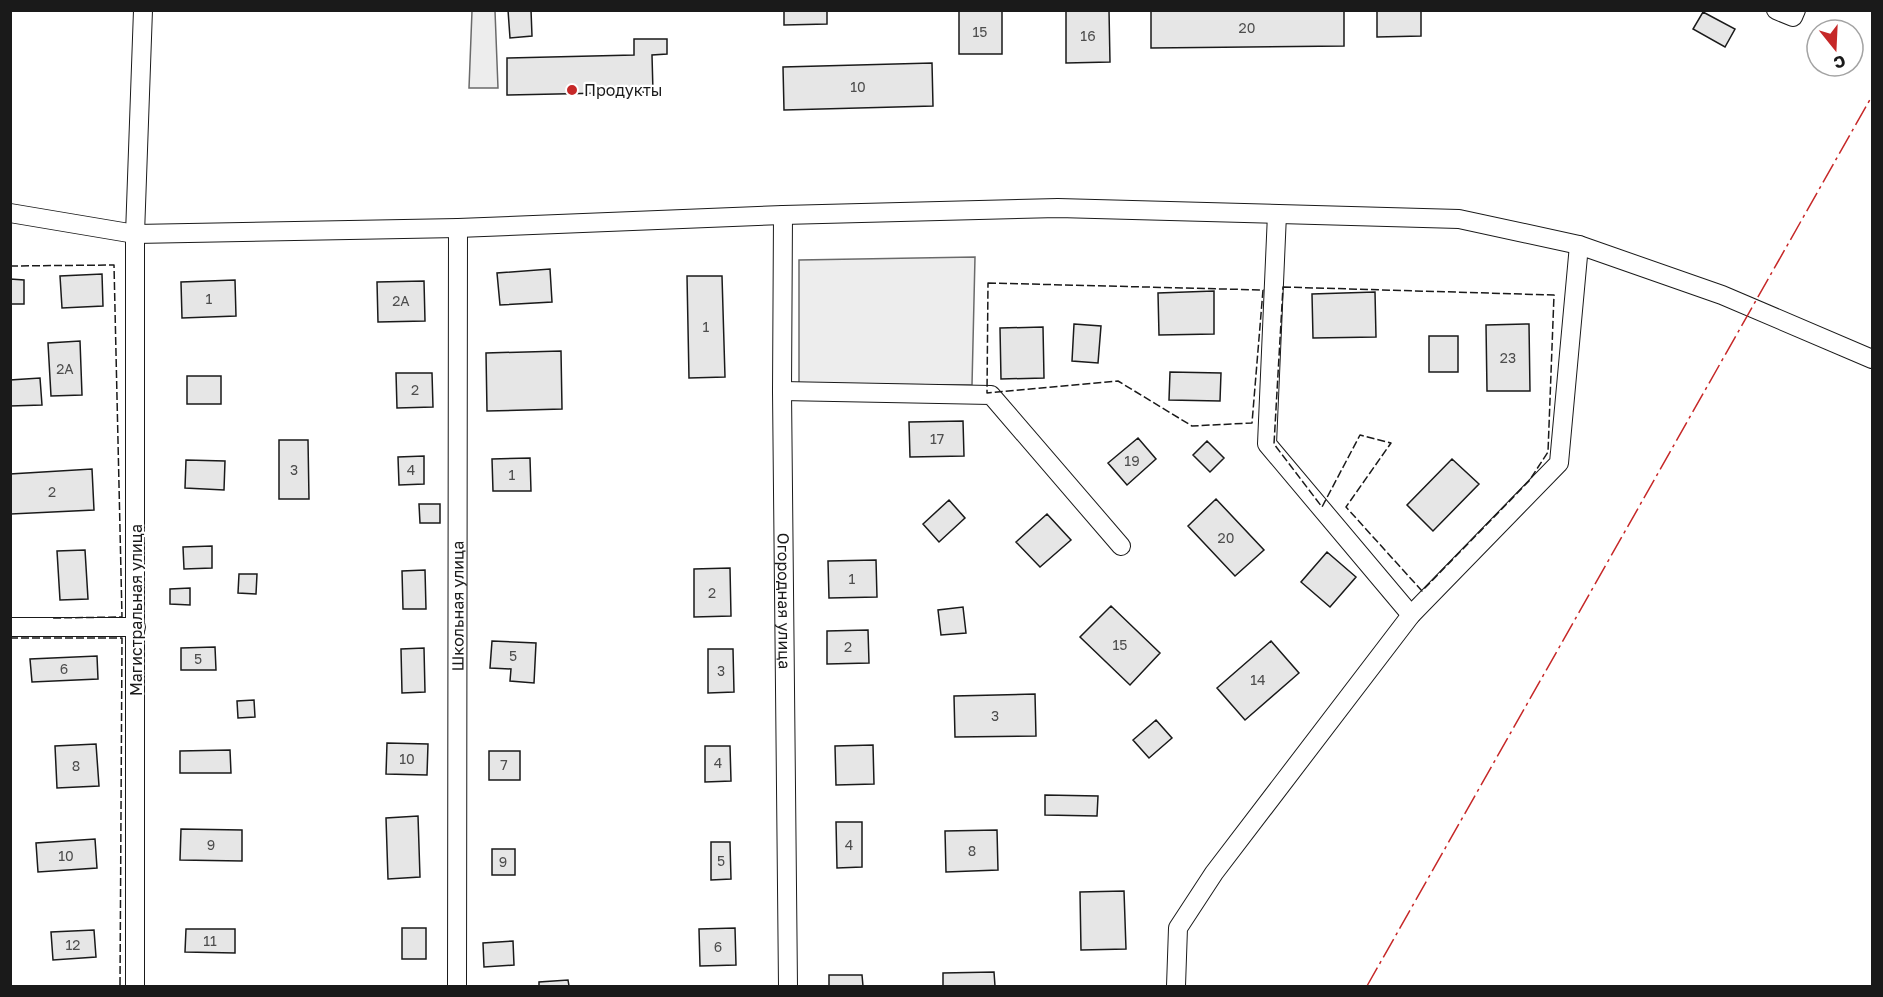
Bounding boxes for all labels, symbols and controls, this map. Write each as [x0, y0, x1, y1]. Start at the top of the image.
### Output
north arrow [1805, 18, 1865, 78]
house number: 20 [1239, 19, 1255, 36]
house number: 15 [973, 23, 987, 40]
house number: 16 [1080, 27, 1096, 44]
text: С [1831, 51, 1848, 74]
house number: 10 [850, 78, 866, 95]
place label: Продукты [584, 80, 662, 100]
marker: Продукты [565, 83, 579, 97]
house number: 1 [206, 290, 213, 307]
house number: 2А [392, 292, 410, 309]
house number: 1 [703, 318, 710, 335]
house number: 23 [1500, 349, 1516, 366]
house number: 2А [56, 360, 74, 377]
house number: 2 [411, 381, 419, 398]
house number: 17 [930, 430, 944, 447]
house number: 19 [1124, 452, 1140, 469]
house number: 3 [290, 461, 298, 478]
house number: 4 [407, 461, 415, 478]
house number: 1 [509, 466, 516, 483]
house number: 2 [48, 483, 56, 500]
street label: Магистральная улица [126, 524, 146, 696]
house number: 20 [1218, 529, 1234, 546]
street label: Огородная улица [773, 533, 795, 669]
street label: Школьная улица [447, 541, 468, 671]
house number: 1 [849, 570, 856, 587]
house number: 2 [708, 584, 716, 601]
house number: 15 [1113, 636, 1127, 653]
house number: 2 [844, 638, 852, 655]
house number: 5 [509, 647, 517, 664]
house number: 5 [194, 650, 202, 667]
house number: 6 [60, 660, 68, 677]
house number: 3 [717, 662, 725, 679]
house number: 14 [1250, 671, 1266, 688]
house number: 3 [991, 707, 999, 724]
house number: 10 [399, 750, 415, 767]
house number: 4 [714, 754, 722, 771]
house number: 7 [500, 756, 508, 773]
house number: 8 [72, 757, 80, 774]
house number: 9 [207, 836, 215, 853]
house number: 4 [845, 836, 853, 853]
house number: 8 [968, 842, 976, 859]
house number: 10 [58, 847, 74, 864]
house number: 5 [717, 852, 725, 869]
house number: 9 [499, 853, 507, 870]
house number: 11 [203, 932, 217, 949]
house number: 12 [66, 936, 80, 953]
house number: 6 [714, 938, 722, 955]

